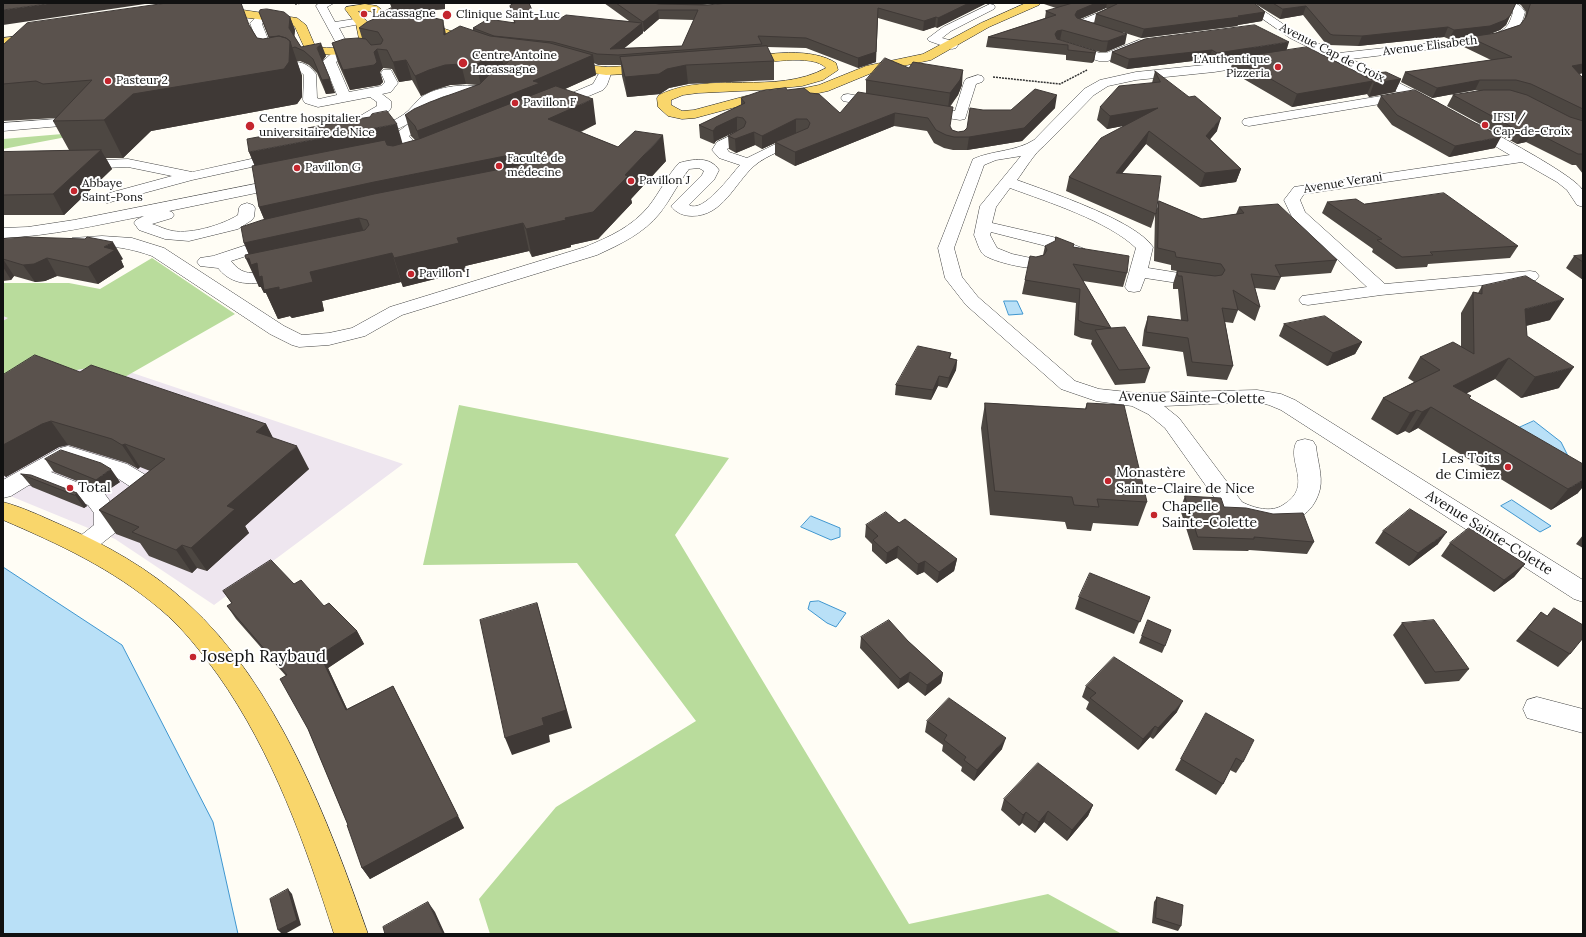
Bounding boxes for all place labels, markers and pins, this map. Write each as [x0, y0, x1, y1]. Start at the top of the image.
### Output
place label: Lacassagne [372, 7, 436, 21]
place label: Clinique Saint-Luc [456, 8, 560, 22]
marker: Lacassagne [359, 9, 369, 19]
marker: Clinique Saint-Luc [441, 9, 453, 21]
place label: Centre Antoine Lacassagne [472, 49, 557, 77]
place label: L'Authentique Pizzeria [1193, 53, 1270, 81]
marker: Centre Antoine Lacassagne [457, 57, 469, 69]
marker: L'Authentique Pizzeria [1273, 62, 1283, 72]
place label: Pasteur 2 [116, 74, 168, 88]
marker: Pasteur 2 [103, 76, 113, 86]
place label: Pavillon F [523, 96, 576, 110]
marker: Pavillon F [510, 98, 520, 108]
place label: IFSI / Cap-de-Croix [1493, 111, 1570, 139]
place label: Centre hospitalier universitaire de Nice [259, 112, 375, 140]
marker: Centre hospitalier universitaire de Nice [244, 120, 256, 132]
marker: IFSI / Cap-de-Croix [1480, 120, 1490, 130]
place label: Faculté de médecine [507, 152, 564, 180]
place label: Pavillon G [305, 161, 361, 175]
marker: Faculté de médecine [494, 161, 504, 171]
marker: Pavillon G [292, 163, 302, 173]
place label: Pavillon J [639, 174, 690, 188]
marker: Pavillon J [626, 176, 636, 186]
place label: Abbaye Saint-Pons [82, 177, 143, 205]
marker: Abbaye Saint-Pons [69, 186, 79, 196]
place label: Pavillon I [419, 267, 470, 281]
marker: Pavillon I [406, 269, 416, 279]
place label: Les Toits de Cimiez [1435, 451, 1500, 484]
marker: Les Toits de Cimiez [1503, 462, 1513, 472]
place label: Monastère Sainte-Claire de Nice [1116, 465, 1255, 498]
marker: Monastère Sainte-Claire de Nice [1103, 476, 1113, 486]
place label: Total [78, 480, 111, 496]
marker: Total [65, 483, 75, 493]
place label: Chapelle Sainte-Colette [1162, 499, 1257, 532]
marker: Chapelle Sainte-Colette [1149, 510, 1159, 520]
place label: Joseph Raybaud [201, 647, 326, 667]
marker: Joseph Raybaud [188, 652, 198, 662]

